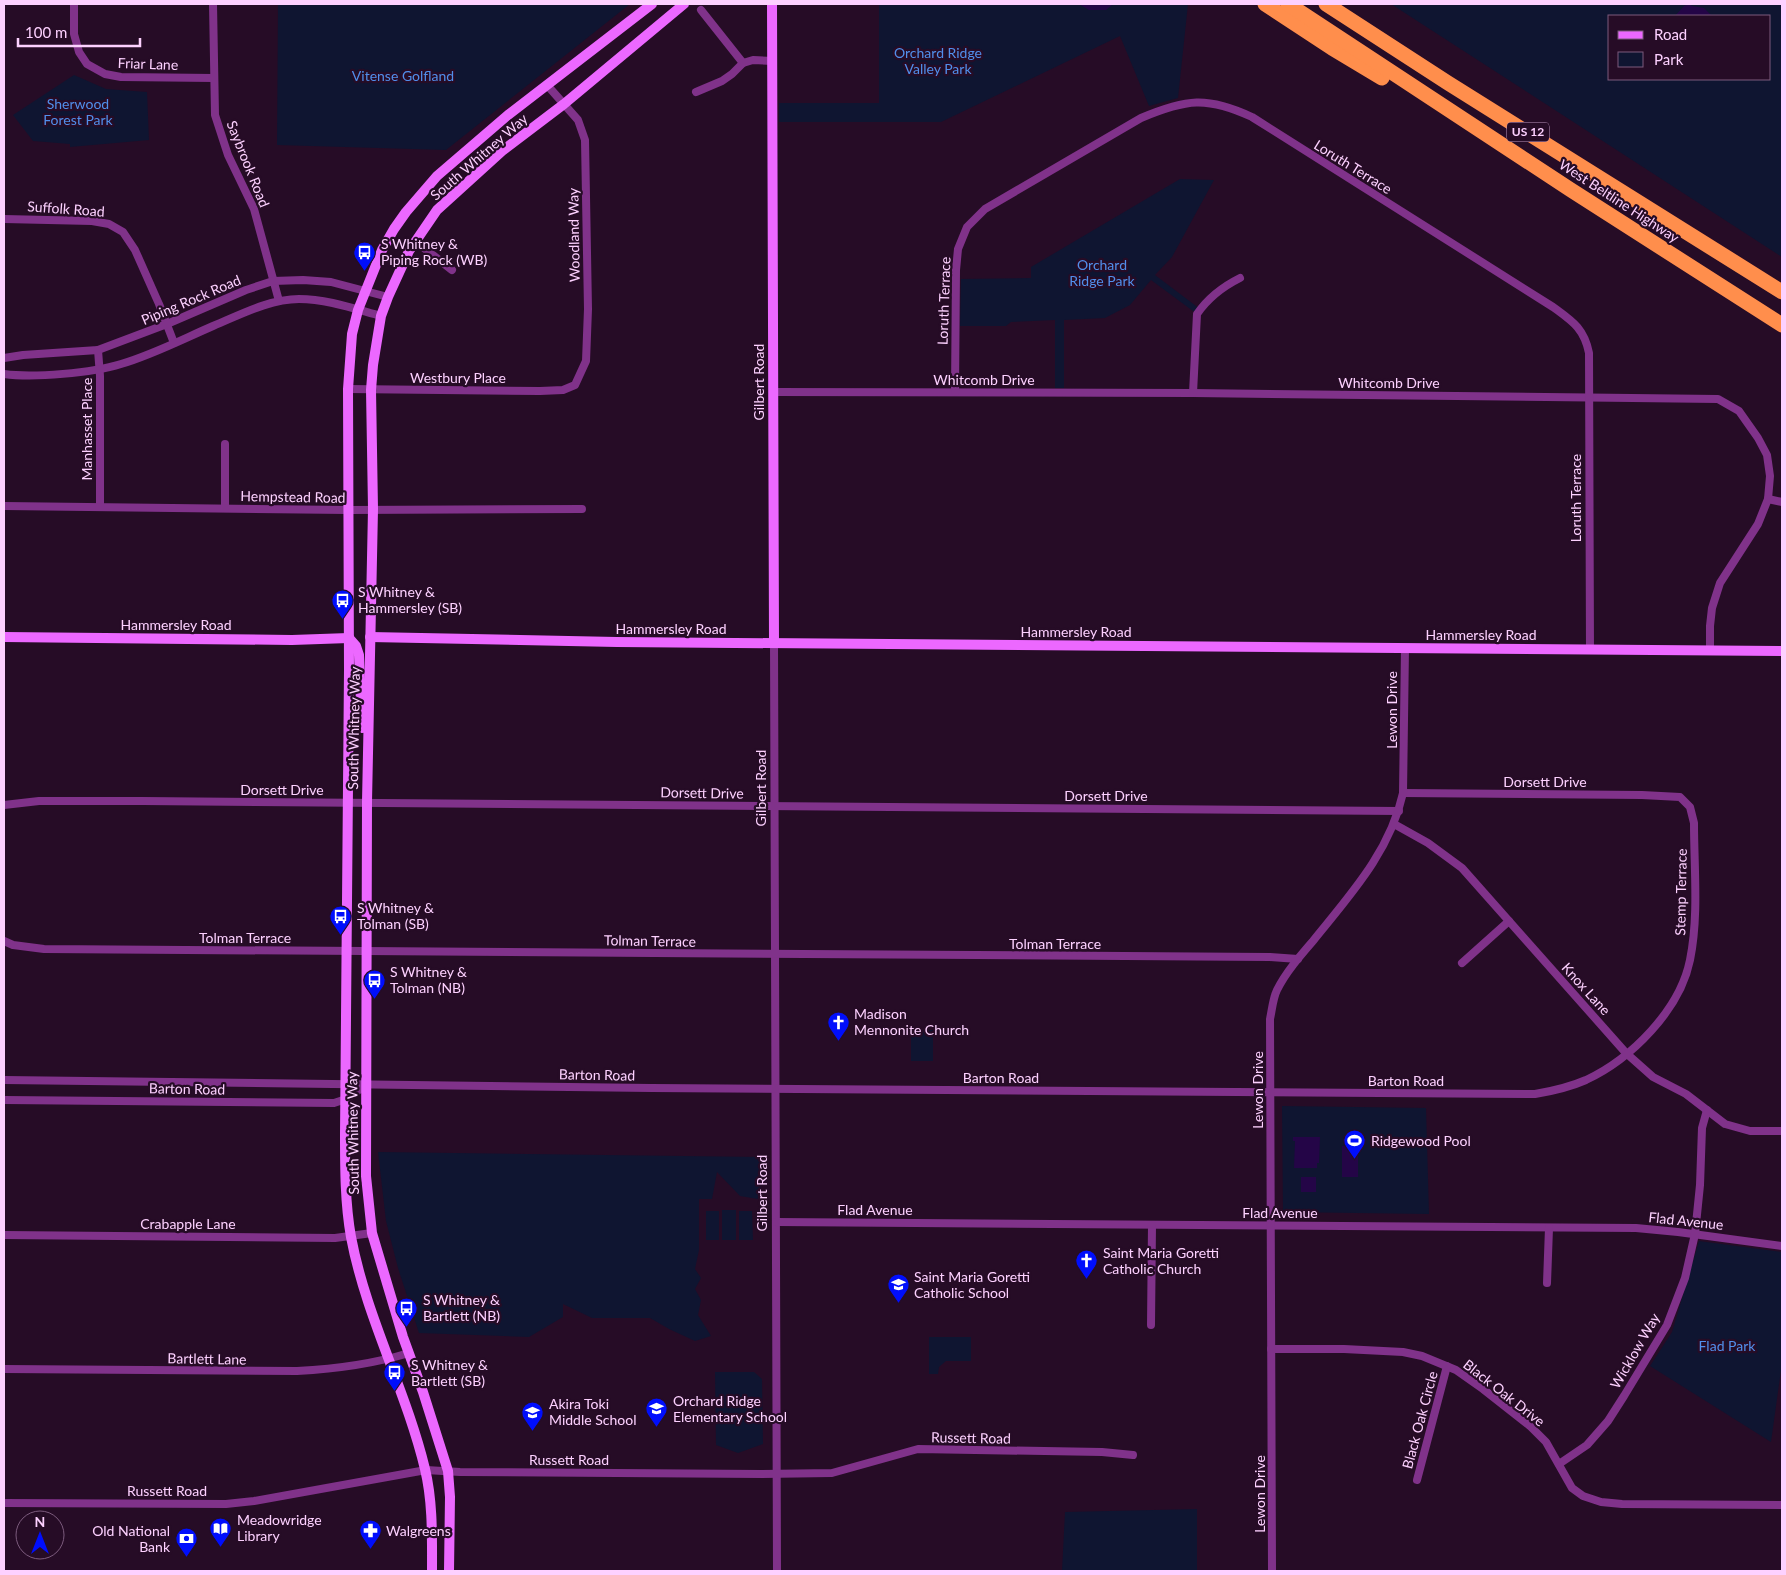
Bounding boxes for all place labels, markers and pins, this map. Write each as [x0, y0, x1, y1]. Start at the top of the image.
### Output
place label: S Whitney & Piping Rock (WB) [381, 235, 488, 268]
bus stop icon: S Whitney & Piping Rock (WB) [353, 240, 377, 271]
place label: S Whitney & Hammersley (SB) [358, 583, 462, 616]
bus stop icon: S Whitney & Hammersley (SB) [330, 588, 354, 619]
place label: S Whitney & Tolman (SB) [357, 899, 434, 932]
bus stop icon: S Whitney & Tolman (SB) [329, 904, 353, 935]
place label: S Whitney & Tolman (NB) [390, 963, 467, 996]
bus stop icon: S Whitney & Tolman (NB) [362, 968, 386, 999]
place label: Madison Mennonite Church [854, 1005, 969, 1038]
church icon: Madison Mennonite Church [826, 1010, 850, 1041]
sports icon: Ridgewood Pool [1343, 1129, 1367, 1160]
place label: Ridgewood Pool [1371, 1132, 1471, 1149]
place label: Saint Maria Goretti Catholic Church [1103, 1244, 1219, 1277]
church icon: Saint Maria Goretti Catholic Church [1075, 1249, 1099, 1280]
place label: Saint Maria Goretti Catholic School [914, 1268, 1030, 1301]
school or university icon: Saint Maria Goretti Catholic School [886, 1273, 910, 1304]
place label: S Whitney & Bartlett (NB) [423, 1291, 500, 1324]
bus stop icon: S Whitney & Bartlett (NB) [395, 1296, 419, 1327]
place label: S Whitney & Bartlett (SB) [411, 1356, 488, 1389]
bus stop icon: S Whitney & Bartlett (SB) [383, 1361, 407, 1392]
place label: Orchard Ridge Elementary School [673, 1392, 787, 1425]
place label: Akira Toki Middle School [549, 1395, 636, 1428]
school or university icon: Orchard Ridge Elementary School [645, 1397, 669, 1428]
school or university icon: Akira Toki Middle School [521, 1400, 545, 1431]
place label: Meadowridge Library [237, 1511, 322, 1544]
library icon: Meadowridge Library [209, 1516, 233, 1547]
pharmacy icon: Walgreens [358, 1519, 382, 1550]
place label: Old National Bank [92, 1522, 171, 1555]
place label: Walgreens [386, 1522, 451, 1539]
bank icon: Old National Bank [174, 1527, 198, 1558]

